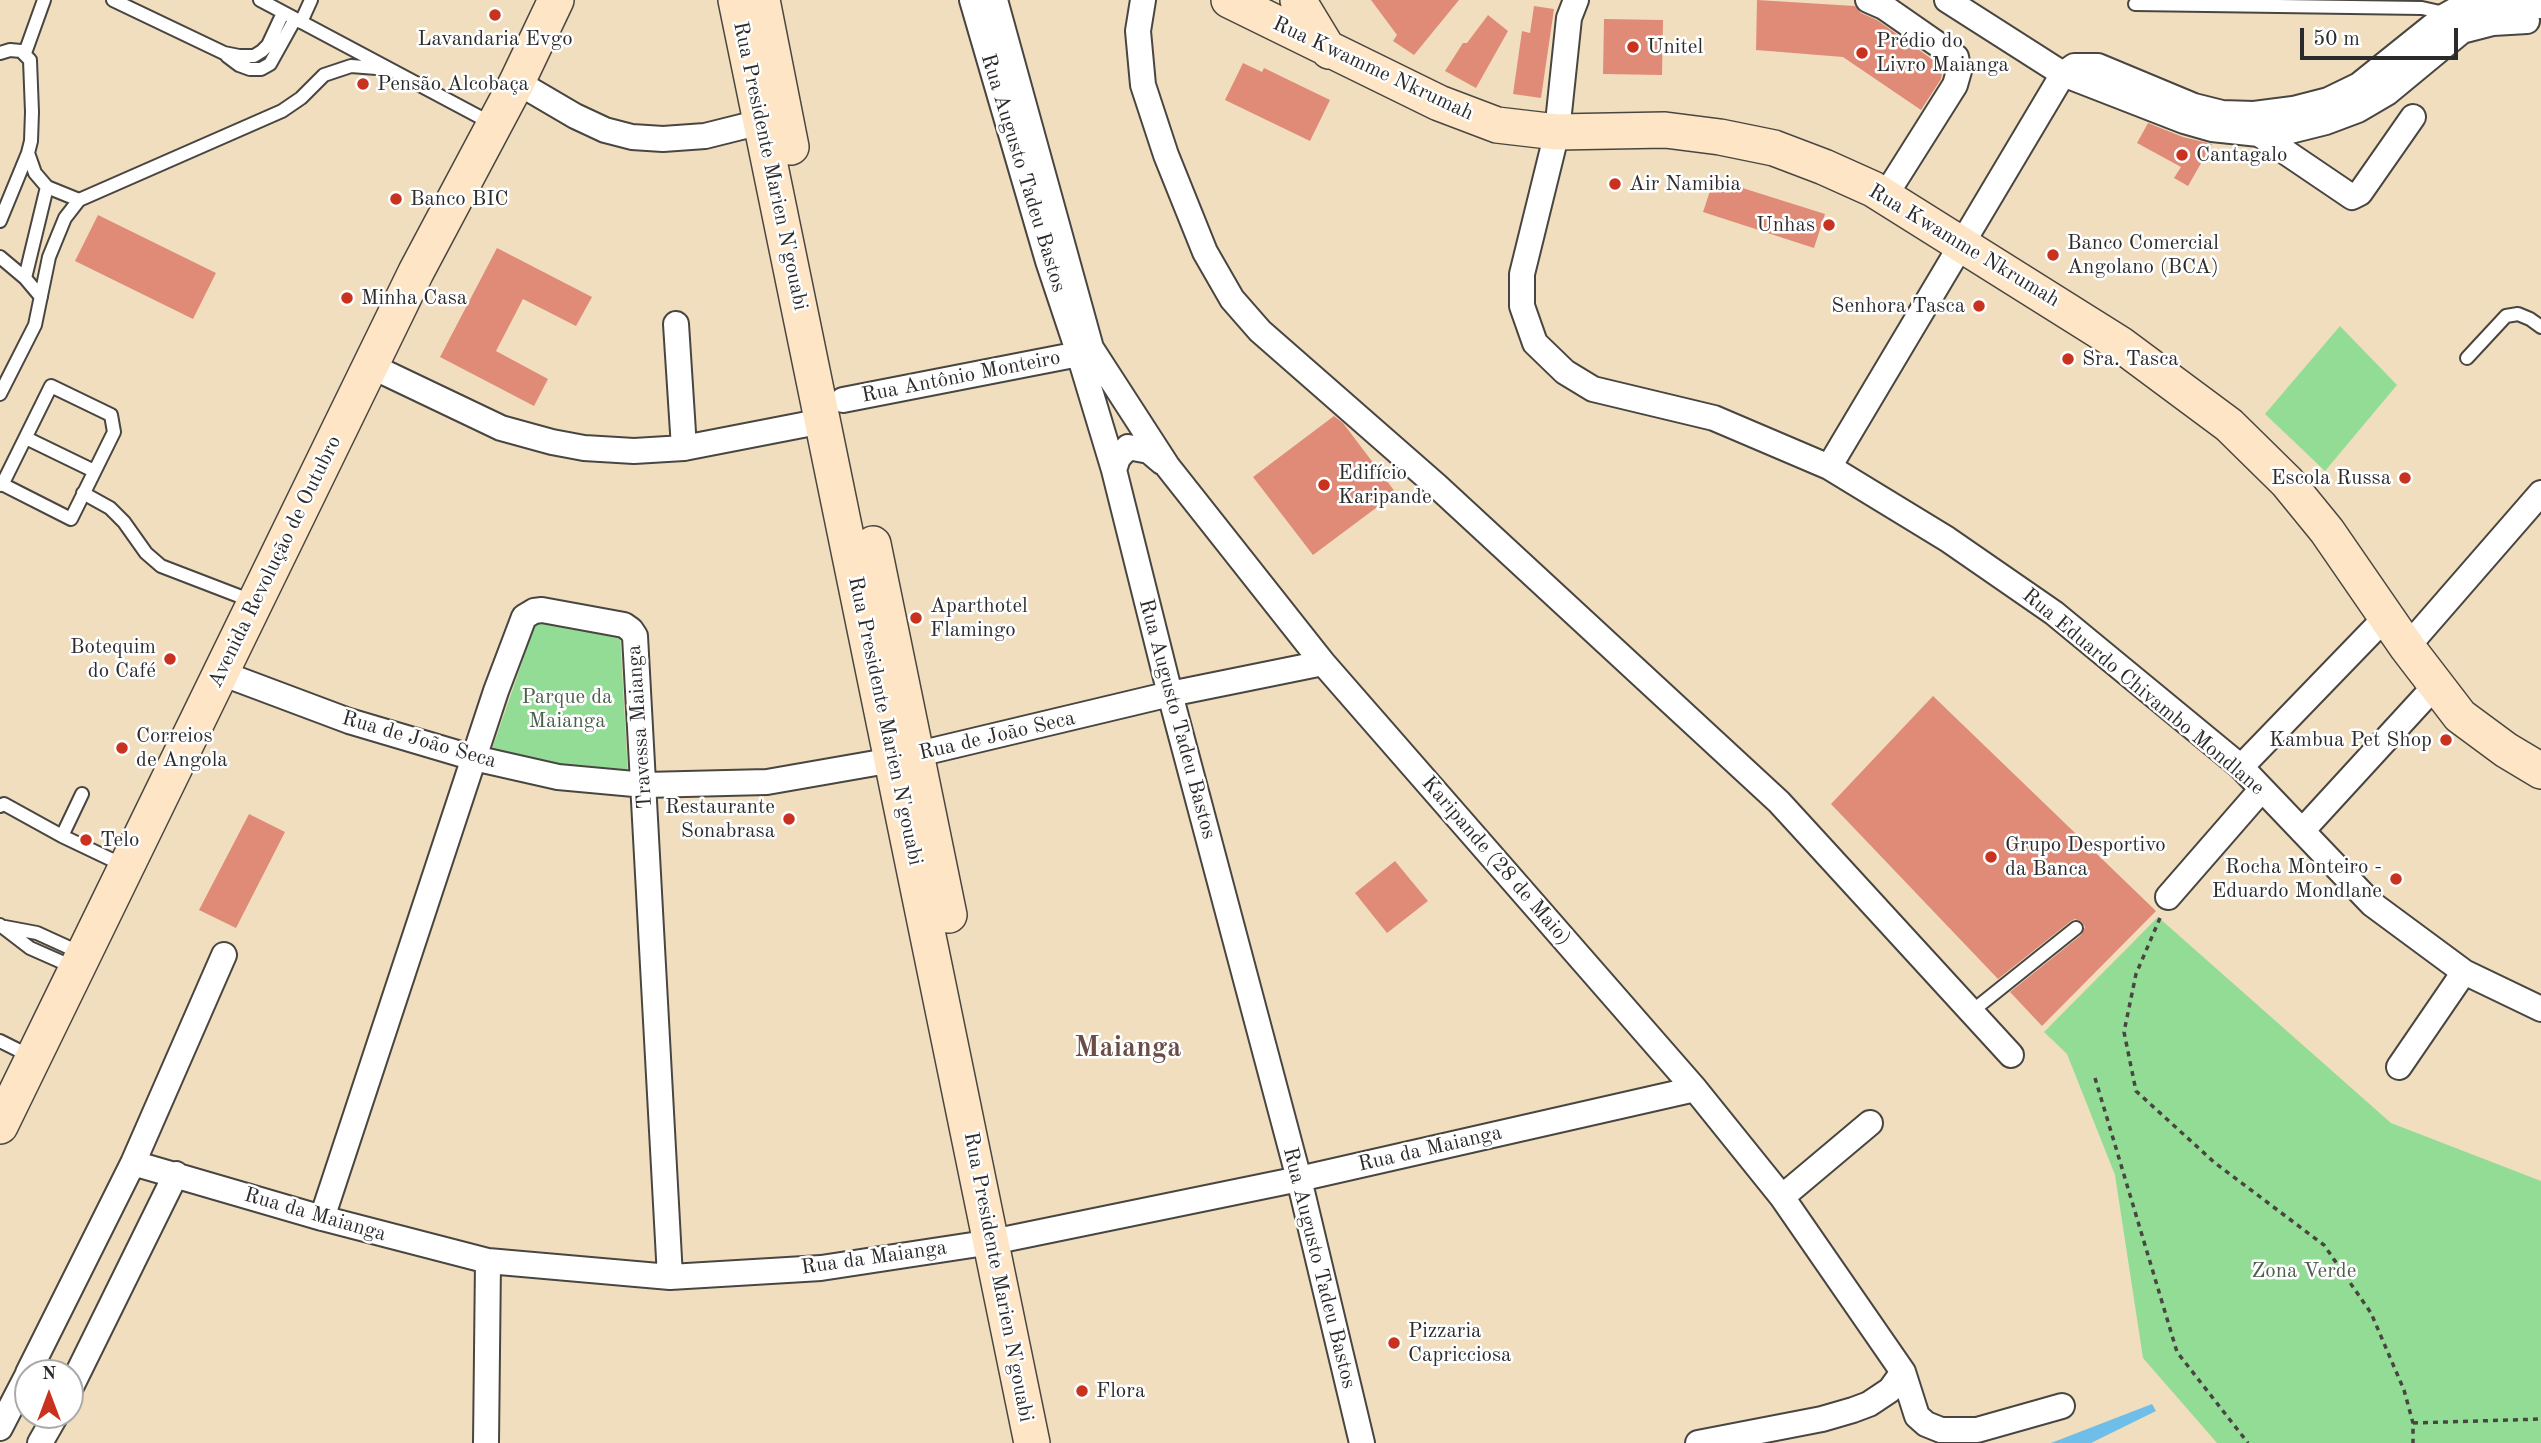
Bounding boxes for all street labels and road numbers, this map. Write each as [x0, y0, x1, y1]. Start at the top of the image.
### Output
street label: Rua Kwamme Nkrumah [1269, 11, 1477, 127]
street label: Rua Presidente Marien N'gouabi [727, 19, 813, 313]
street label: Rua Augusto Tadeu Bastos [975, 51, 1071, 295]
street label: Rua Kwamme Nkrumah [1864, 179, 2064, 313]
street label: Rua Antônio Monteiro [859, 345, 1063, 409]
street label: Avenida Revolução de Outubro [203, 432, 347, 692]
street label: Rua Presidente Marien N'gouabi [842, 574, 928, 868]
street label: Rua Eduardo Chivambo Mondlane [2017, 583, 2269, 801]
street label: Rua Augusto Tadeu Bastos [1133, 596, 1221, 842]
street label: Travessa Maianga [622, 644, 658, 810]
street label: Rua de João Seca [339, 706, 499, 774]
street label: Rua de João Seca [916, 706, 1078, 766]
street label: Karipande (28 de Maio) [1416, 771, 1576, 951]
street label: Rua da Maianga [1356, 1120, 1504, 1178]
street label: Rua Presidente Marien N'gouabi [958, 1130, 1038, 1424]
street label: Rua Augusto Tadeu Bastos [1277, 1145, 1361, 1391]
street label: Rua da Maianga [241, 1183, 389, 1247]
street label: Rua da Maianga [800, 1235, 948, 1281]

